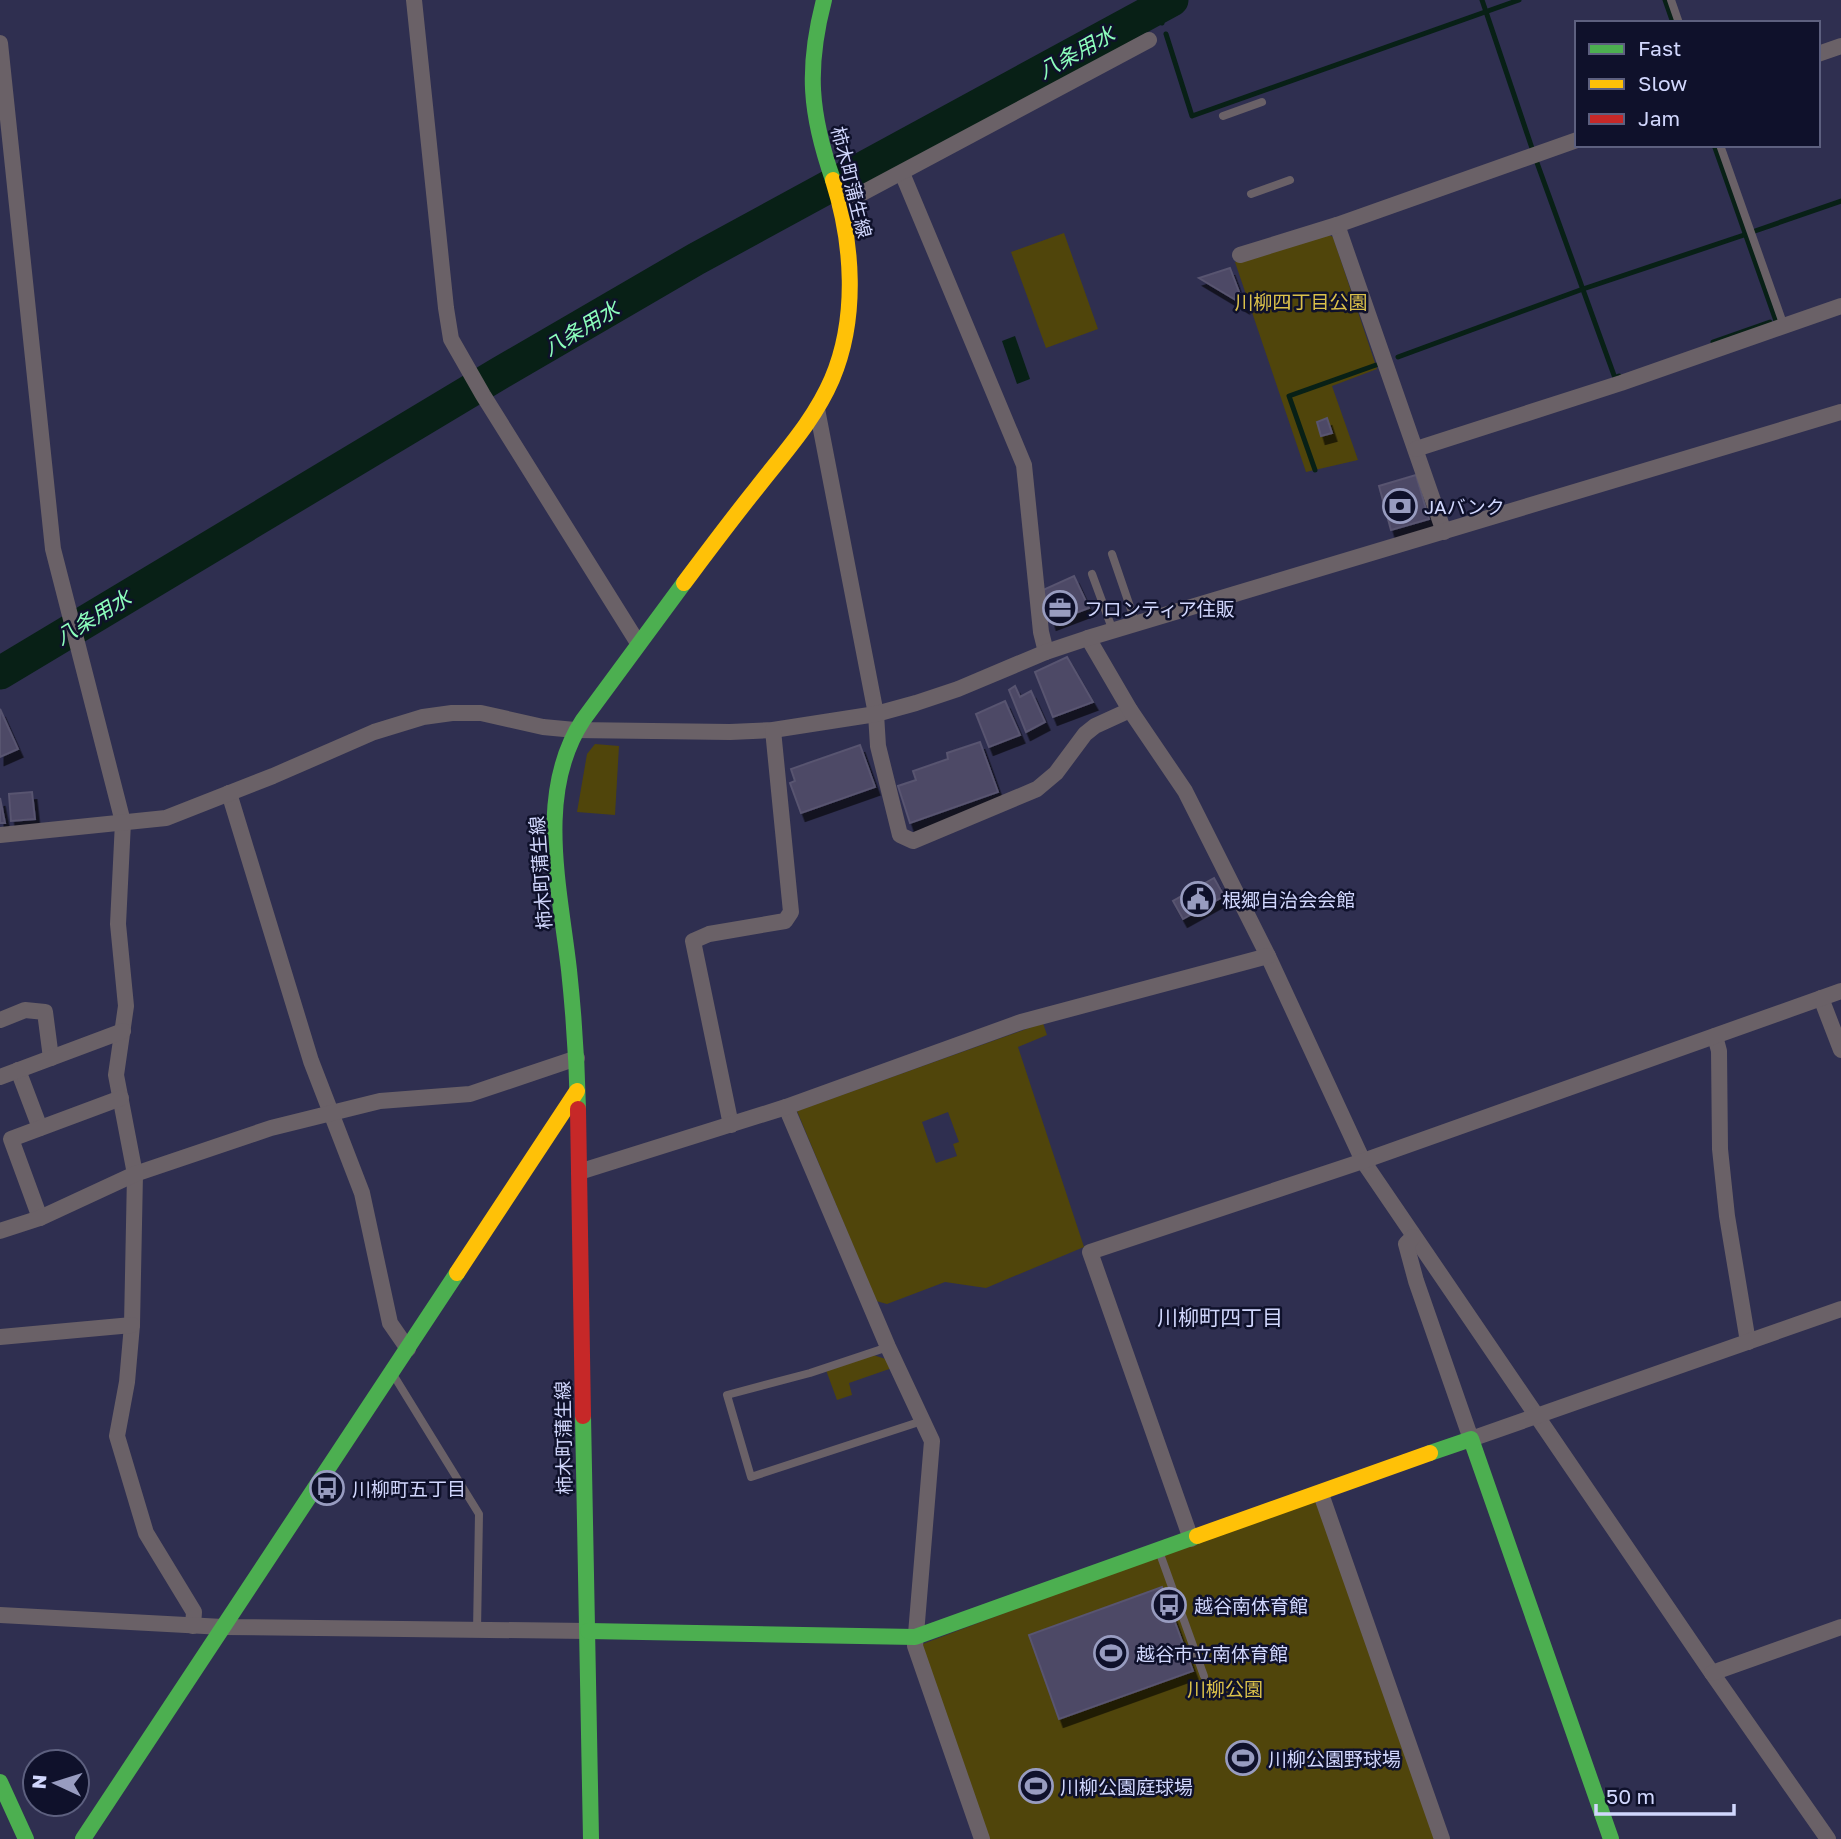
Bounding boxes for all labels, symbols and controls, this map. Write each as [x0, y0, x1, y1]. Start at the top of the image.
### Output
water label: 八条用水 [1033, 19, 1121, 84]
legend [1575, 21, 1820, 147]
text: Fast [1638, 35, 1681, 61]
text: Slow [1638, 70, 1687, 96]
text: Jam [1638, 105, 1680, 131]
street label: 柿木町蒲生線 [827, 124, 877, 240]
park label: 川柳四丁目公園 [1234, 290, 1368, 313]
water label: 八条用水 [538, 294, 625, 361]
bank icon: JAバンク [1381, 487, 1419, 525]
place label: JAバンク [1424, 495, 1505, 518]
water label: 八条用水 [50, 583, 137, 650]
office icon: フロンティア住販 [1041, 589, 1079, 627]
place label: フロンティア住販 [1084, 597, 1235, 620]
street label: 柿木町蒲生線 [525, 815, 555, 931]
public building icon: 根郷自治会会館 [1179, 880, 1217, 918]
place label: 根郷自治会会館 [1222, 888, 1355, 911]
district label: 川柳町四丁目 [1157, 1304, 1283, 1330]
street label: 柿木町蒲生線 [551, 1381, 575, 1495]
bus stop icon: 川柳町五丁目 [308, 1469, 346, 1507]
place label: 川柳町五丁目 [352, 1477, 466, 1500]
bus stop icon: 越谷南体育館 [1150, 1586, 1188, 1624]
place label: 越谷南体育館 [1194, 1594, 1308, 1617]
sports icon: 越谷市立南体育館 [1092, 1634, 1130, 1672]
place label: 越谷市立南体育館 [1136, 1642, 1288, 1665]
park label: 川柳公園 [1187, 1677, 1263, 1700]
sports icon: 川柳公園野球場 [1224, 1739, 1262, 1777]
place label: 川柳公園野球場 [1268, 1747, 1401, 1770]
north arrow [21, 1748, 91, 1818]
sports icon: 川柳公園庭球場 [1017, 1767, 1055, 1805]
scale bar [1596, 1772, 1734, 1816]
text: N [27, 1774, 51, 1790]
place label: 川柳公園庭球場 [1060, 1775, 1193, 1798]
text: 50 m [1606, 1783, 1655, 1809]

